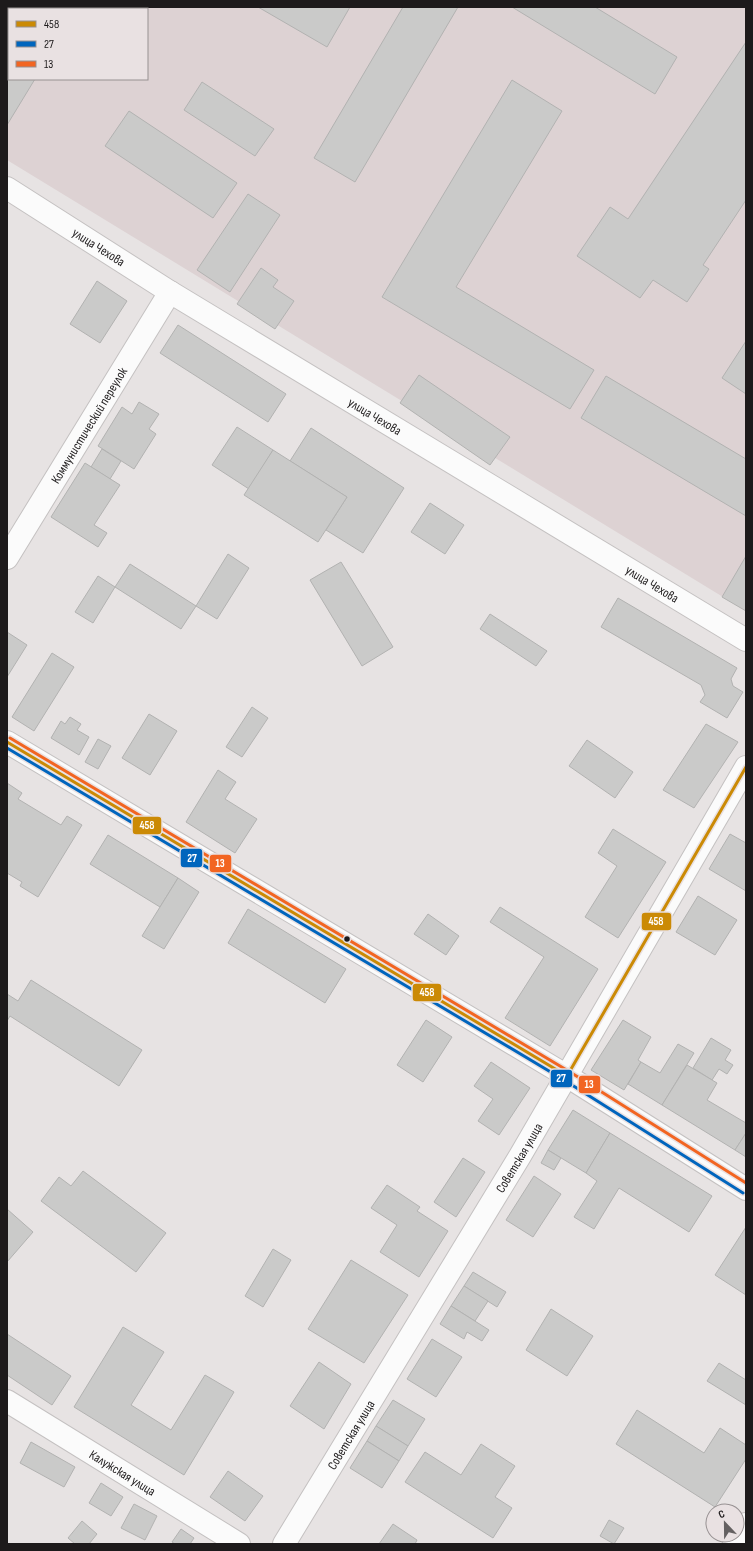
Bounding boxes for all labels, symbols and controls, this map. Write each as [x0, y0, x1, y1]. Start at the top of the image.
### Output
legend [8, 8, 148, 80]
text: 458 [44, 17, 59, 32]
text: 27 [44, 37, 54, 52]
text: 13 [44, 57, 53, 72]
street label: улица Чехова [69, 225, 128, 270]
street label: Коммунистический переулок [48, 364, 131, 487]
street label: улица Чехова [345, 395, 404, 439]
street label: улица Чехова [622, 562, 681, 607]
line badge: 458 [132, 816, 162, 835]
text: 458 [139, 819, 155, 832]
line badge: 27 [180, 848, 203, 868]
text: 27 [187, 852, 197, 865]
line badge: 13 [209, 854, 232, 873]
text: 13 [215, 857, 225, 870]
line badge: 458 [641, 912, 672, 931]
text: 458 [648, 915, 664, 928]
unlabelled marker [342, 934, 352, 944]
line badge: 458 [412, 983, 442, 1002]
text: 458 [419, 986, 435, 999]
line badge: 27 [550, 1069, 573, 1088]
text: 27 [556, 1072, 566, 1085]
line badge: 13 [578, 1075, 601, 1094]
text: 13 [584, 1078, 594, 1091]
street label: Советская улица [493, 1120, 546, 1196]
street label: Советская улица [324, 1398, 379, 1473]
street label: Калужская улица [86, 1447, 158, 1500]
north arrow [705, 1503, 745, 1543]
text: С [716, 1507, 727, 1521]

